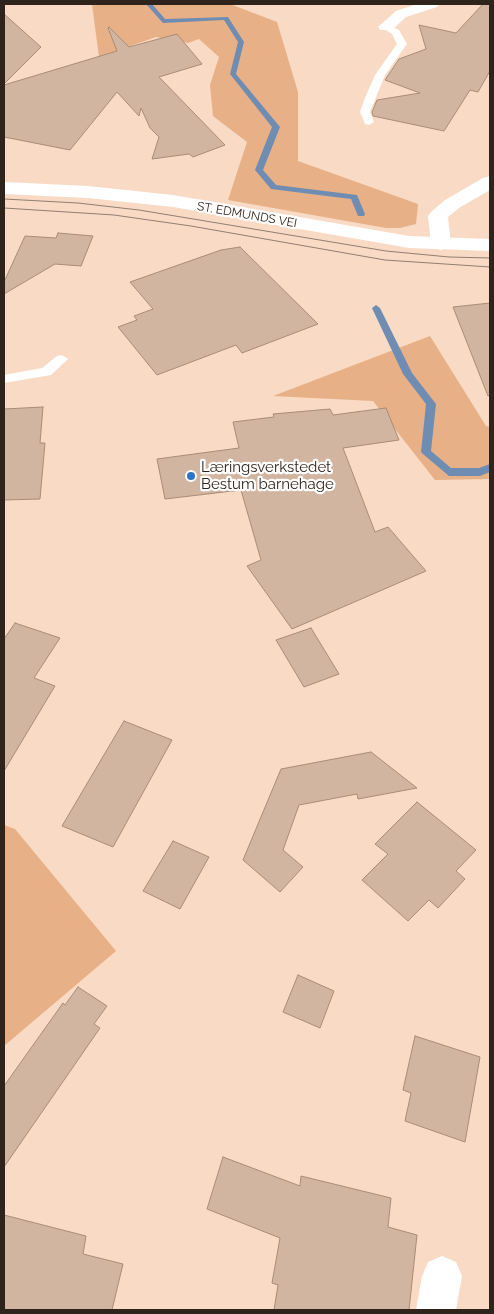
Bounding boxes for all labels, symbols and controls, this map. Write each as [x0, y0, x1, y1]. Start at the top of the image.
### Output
street label: ST. EDMUNDS VEI [196, 199, 298, 231]
place label: Læringsverkstedet Bestum barnehage [201, 458, 334, 493]
marker: Læringsverkstedet Bestum barnehage [185, 470, 197, 482]

